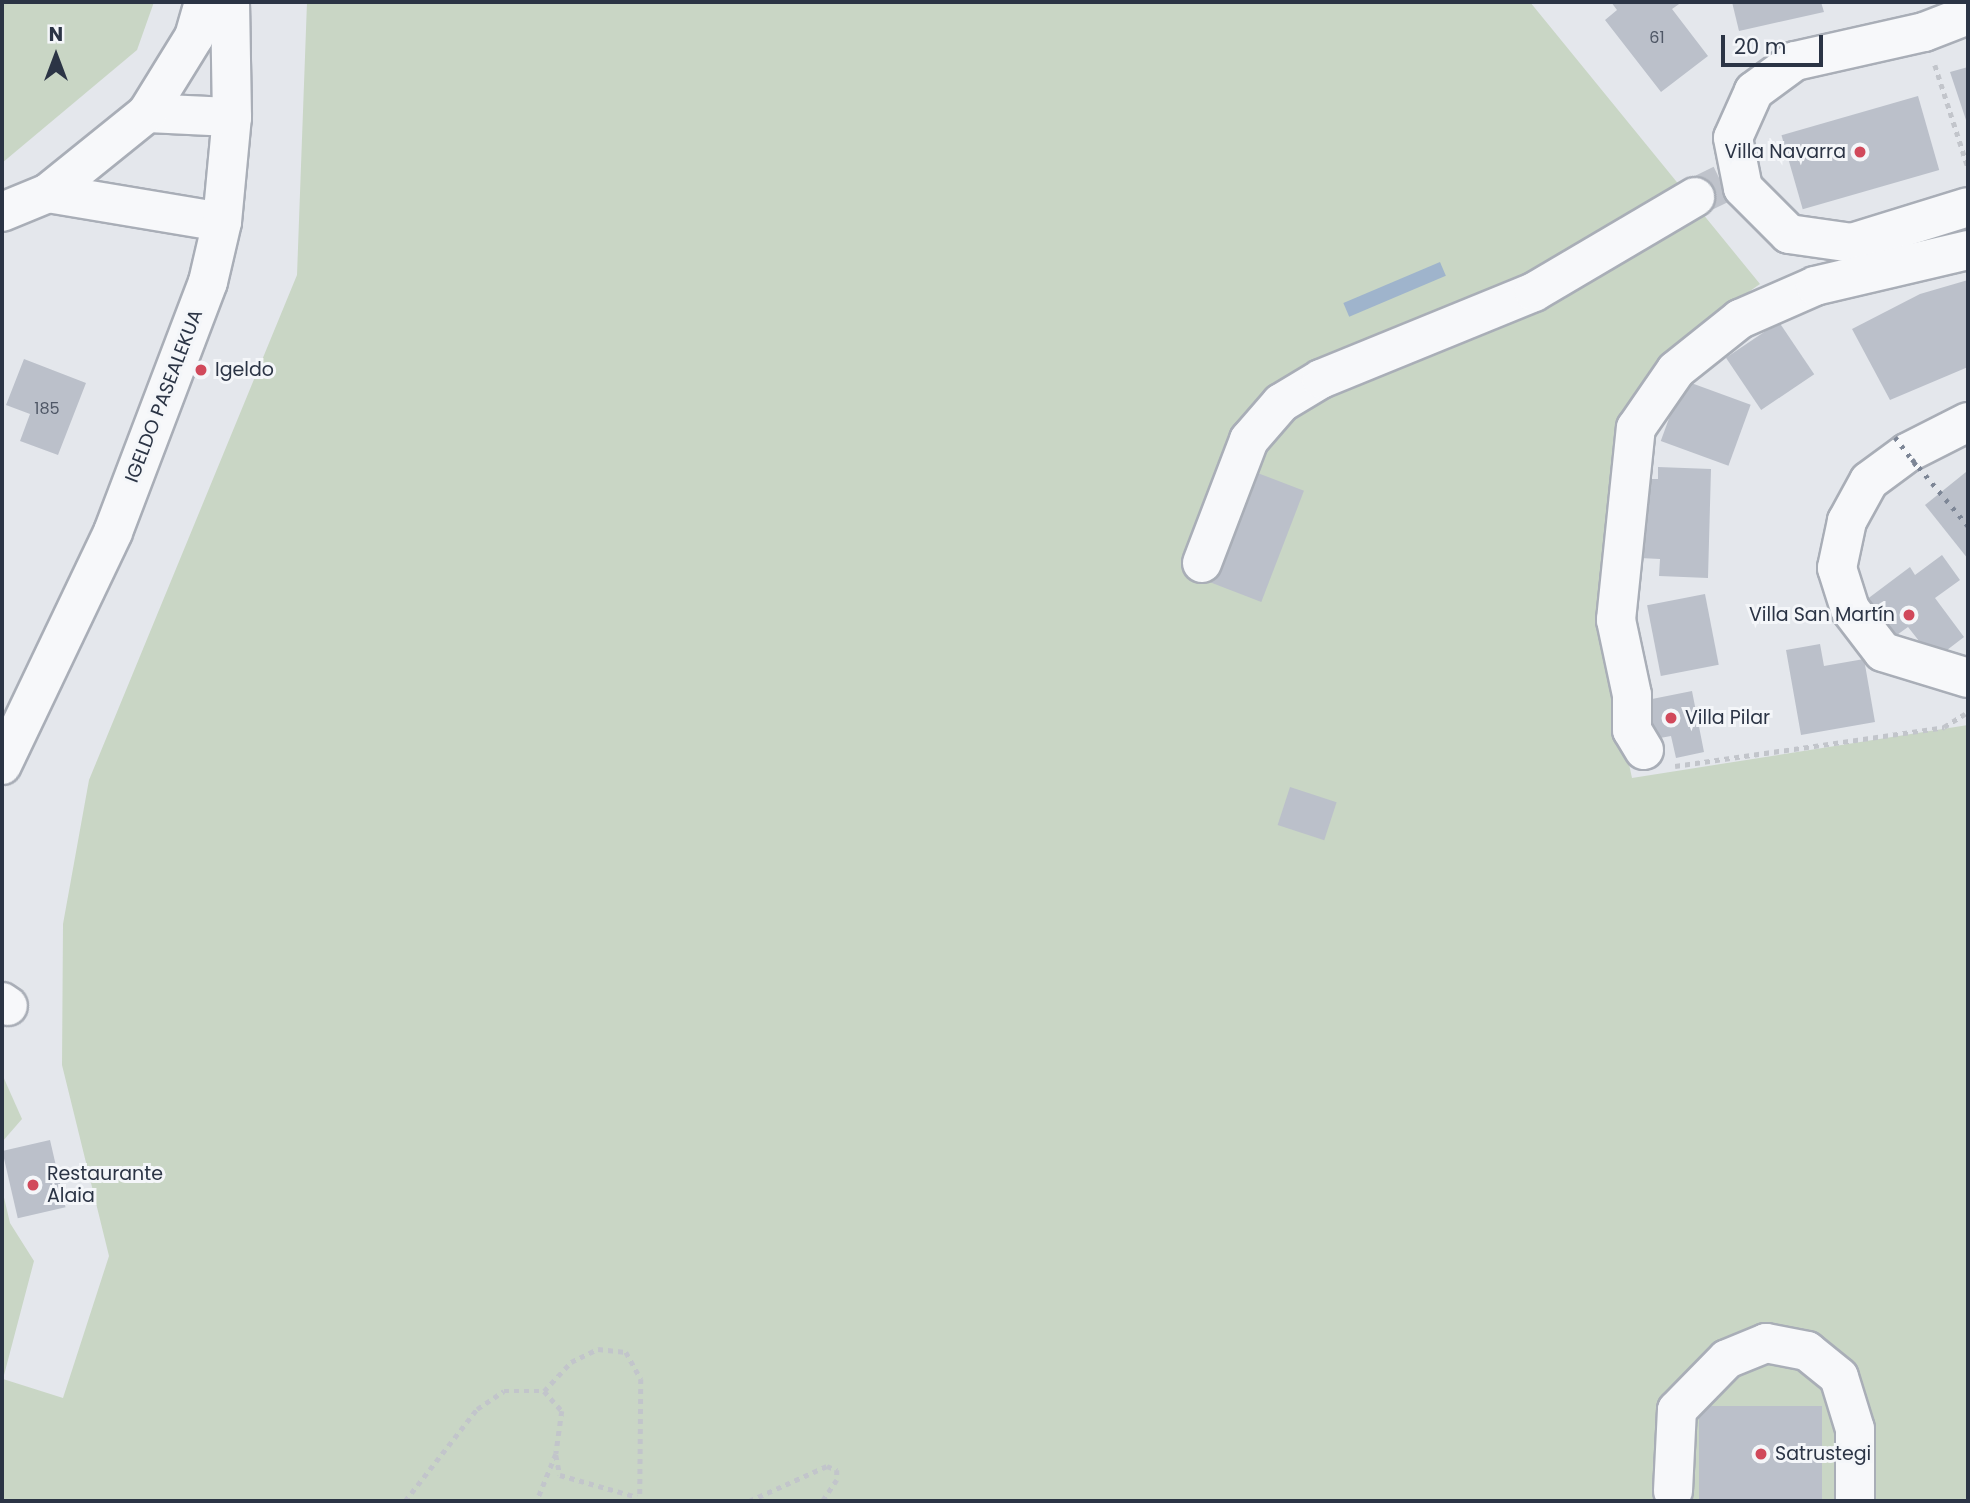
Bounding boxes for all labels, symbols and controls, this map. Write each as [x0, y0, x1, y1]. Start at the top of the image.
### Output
north arrow [21, 21, 91, 91]
text: N [49, 21, 63, 48]
scale bar [1725, 21, 1826, 65]
house number: 61 [1649, 28, 1665, 48]
text: 20 m [1734, 32, 1787, 61]
place label: Villa Navarra [1724, 141, 1846, 163]
marker: Villa Navarra [1852, 144, 1868, 160]
street label: IGELDO PASEALEKUA [121, 306, 207, 486]
place label: Igeldo [215, 359, 274, 381]
marker: Igeldo [193, 362, 209, 378]
house number: 185 [34, 399, 60, 419]
place label: Villa San Martín [1749, 604, 1895, 626]
marker: Villa San Martín [1901, 607, 1917, 623]
place label: Villa Pilar [1685, 707, 1770, 729]
marker: Villa Pilar [1663, 710, 1679, 726]
place label: Restaurante Alaia [47, 1163, 163, 1207]
marker: Restaurante Alaia [25, 1177, 41, 1193]
place label: Satrustegi [1775, 1443, 1871, 1465]
marker: Satrustegi [1753, 1446, 1769, 1462]

